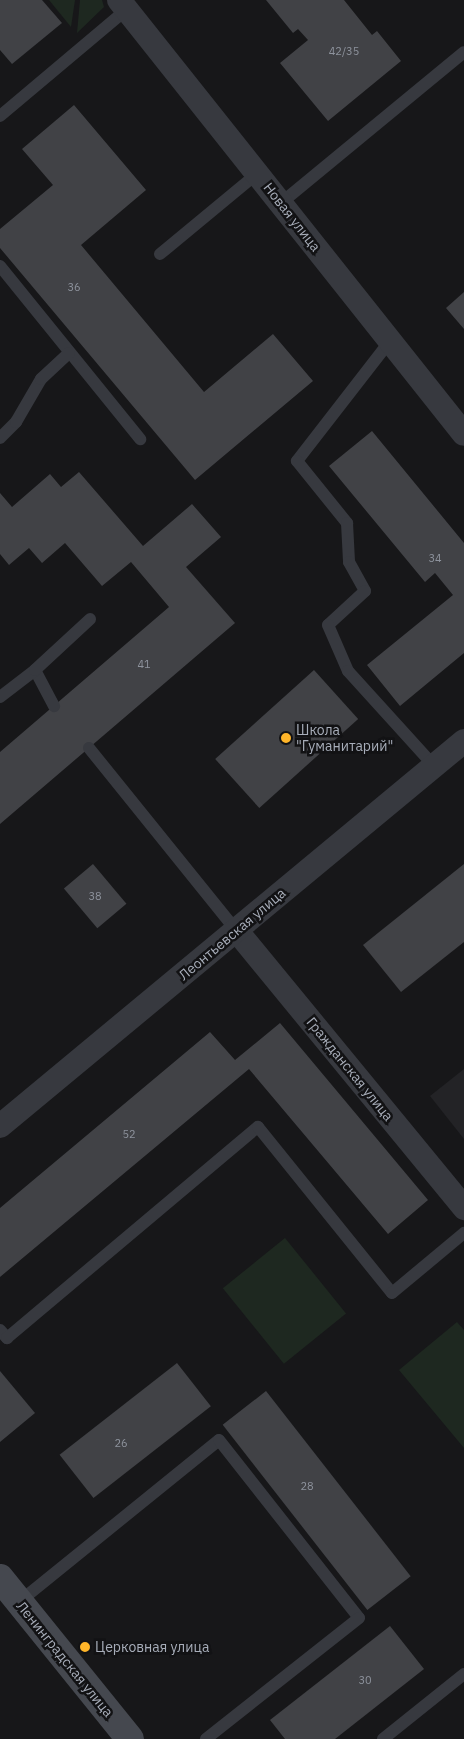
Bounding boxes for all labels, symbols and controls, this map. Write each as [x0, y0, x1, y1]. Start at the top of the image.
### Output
house number: 42/35 [329, 44, 359, 58]
street label: Новая улица [260, 179, 324, 255]
house number: 36 [67, 280, 81, 294]
house number: 34 [428, 551, 442, 565]
house number: 41 [137, 657, 151, 671]
place label: Школа "Гуманитарий" [296, 722, 393, 754]
marker: Школа "Гуманитарий" [280, 732, 292, 744]
street label: Леонтьевская улица [175, 884, 289, 984]
house number: 38 [88, 889, 102, 903]
street label: Гражданская улица [303, 1014, 397, 1124]
house number: 52 [122, 1127, 136, 1141]
house number: 26 [114, 1436, 128, 1450]
house number: 28 [300, 1479, 314, 1493]
street label: Ленинградская улица [13, 1598, 117, 1720]
place label: Церковная улица [95, 1639, 209, 1655]
marker: Церковная улица [79, 1641, 91, 1653]
house number: 30 [358, 1673, 372, 1687]

